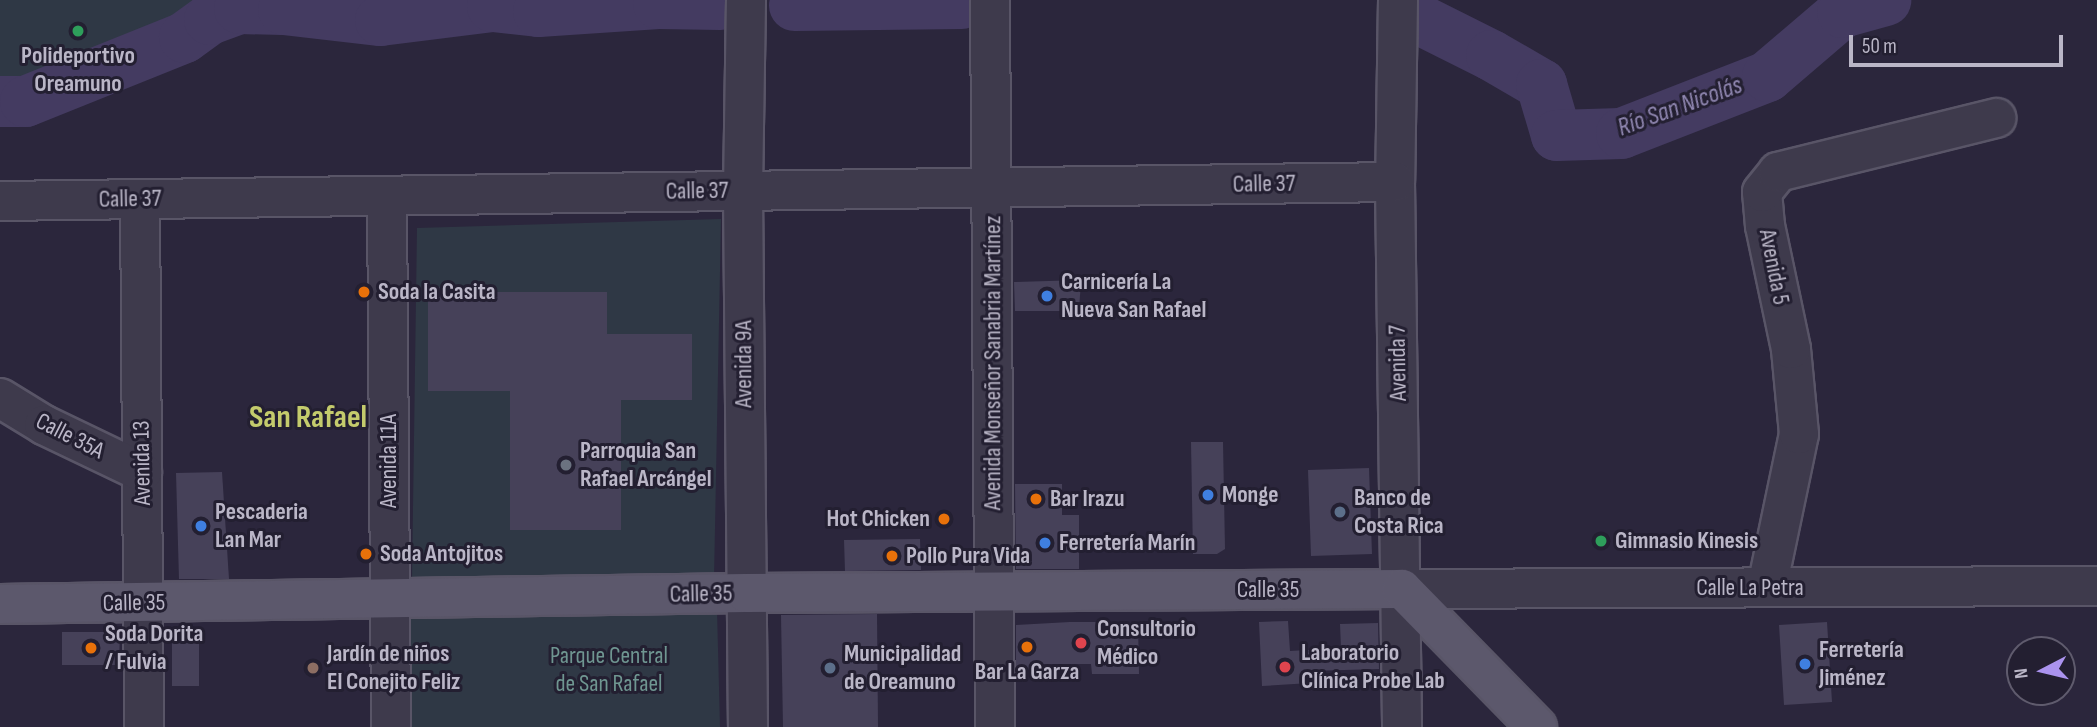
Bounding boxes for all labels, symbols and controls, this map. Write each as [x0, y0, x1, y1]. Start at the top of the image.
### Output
scale bar [1852, 21, 2066, 65]
marker: Polideportivo Oreamuno [70, 23, 86, 39]
text: 50 m [1862, 34, 1897, 59]
place label: Polideportivo Oreamuno [21, 42, 135, 98]
water label: Río San Nicolás [1613, 70, 1747, 144]
street label: Calle 37 [1232, 169, 1296, 199]
street label: Calle 37 [665, 176, 729, 206]
street label: Calle 37 [98, 184, 162, 214]
street label: Avenida Monseñor Sanabria Martínez [979, 216, 1007, 510]
street label: Avenida 5 [1753, 227, 1795, 307]
place label: Carnicería La Nueva San Rafael [1061, 268, 1206, 324]
place label: Soda la Casita [378, 278, 495, 306]
marker: Soda la Casita [356, 284, 372, 300]
marker: Carnicería La Nueva San Rafael [1039, 288, 1055, 304]
street label: Avenida 9A [730, 320, 758, 408]
street label: Avenida 7 [1383, 325, 1413, 401]
district label: San Rafael [249, 399, 367, 437]
street label: Calle 35A [31, 407, 109, 465]
street label: Avenida 11A [375, 414, 403, 508]
street label: Avenida 13 [127, 420, 157, 506]
place label: Parroquia San Rafael Arcángel [580, 437, 712, 493]
marker: Parroquia San Rafael Arcángel [558, 457, 574, 473]
place label: Monge [1222, 481, 1279, 509]
place label: Banco de Costa Rica [1354, 484, 1444, 540]
place label: Bar Irazu [1050, 485, 1124, 513]
marker: Monge [1200, 487, 1216, 503]
marker: Bar Irazu [1028, 491, 1044, 507]
place label: Pescaderia Lan Mar [215, 498, 308, 554]
marker: Banco de Costa Rica [1332, 504, 1348, 520]
place label: Hot Chicken [826, 505, 930, 533]
marker: Hot Chicken [936, 511, 952, 527]
marker: Pescaderia Lan Mar [193, 518, 209, 534]
place label: Gimnasio Kinesis [1615, 527, 1758, 555]
place label: Ferretería Marín [1059, 529, 1195, 557]
marker: Gimnasio Kinesis [1593, 533, 1609, 549]
marker: Ferretería Marín [1037, 535, 1053, 551]
place label: Soda Antojitos [380, 540, 503, 568]
place label: Pollo Pura Vida [906, 542, 1030, 570]
marker: Soda Antojitos [358, 546, 374, 562]
marker: Pollo Pura Vida [884, 548, 900, 564]
street label: Calle La Petra [1696, 574, 1804, 602]
street label: Calle 35 [1237, 576, 1299, 604]
street label: Calle 35 [669, 579, 733, 609]
street label: Calle 35 [102, 588, 166, 618]
place label: Consultorio Médico [1097, 615, 1196, 671]
place label: Soda Dorita / Fulvia [105, 620, 203, 676]
marker: Consultorio Médico [1071, 633, 1091, 653]
place label: Ferretería Jiménez [1819, 636, 1904, 692]
north arrow [2006, 636, 2076, 706]
marker: Bar La Garza [1019, 639, 1035, 655]
place label: Laboratorio Clínica Probe Lab [1301, 639, 1445, 695]
marker: Soda Dorita / Fulvia [83, 640, 99, 656]
place label: Jardín de niños El Conejito Feliz [327, 640, 460, 696]
place label: Municipalidad de Oreamuno [844, 640, 961, 696]
park label: Parque Central de San Rafael [550, 642, 668, 698]
marker: Ferretería Jiménez [1797, 656, 1813, 672]
marker: Laboratorio Clínica Probe Lab [1275, 657, 1295, 677]
place label: Bar La Garza [975, 658, 1079, 686]
marker: Jardín de niños El Conejito Feliz [305, 660, 321, 676]
marker: Municipalidad de Oreamuno [822, 660, 838, 676]
text: N [2010, 667, 2034, 680]

